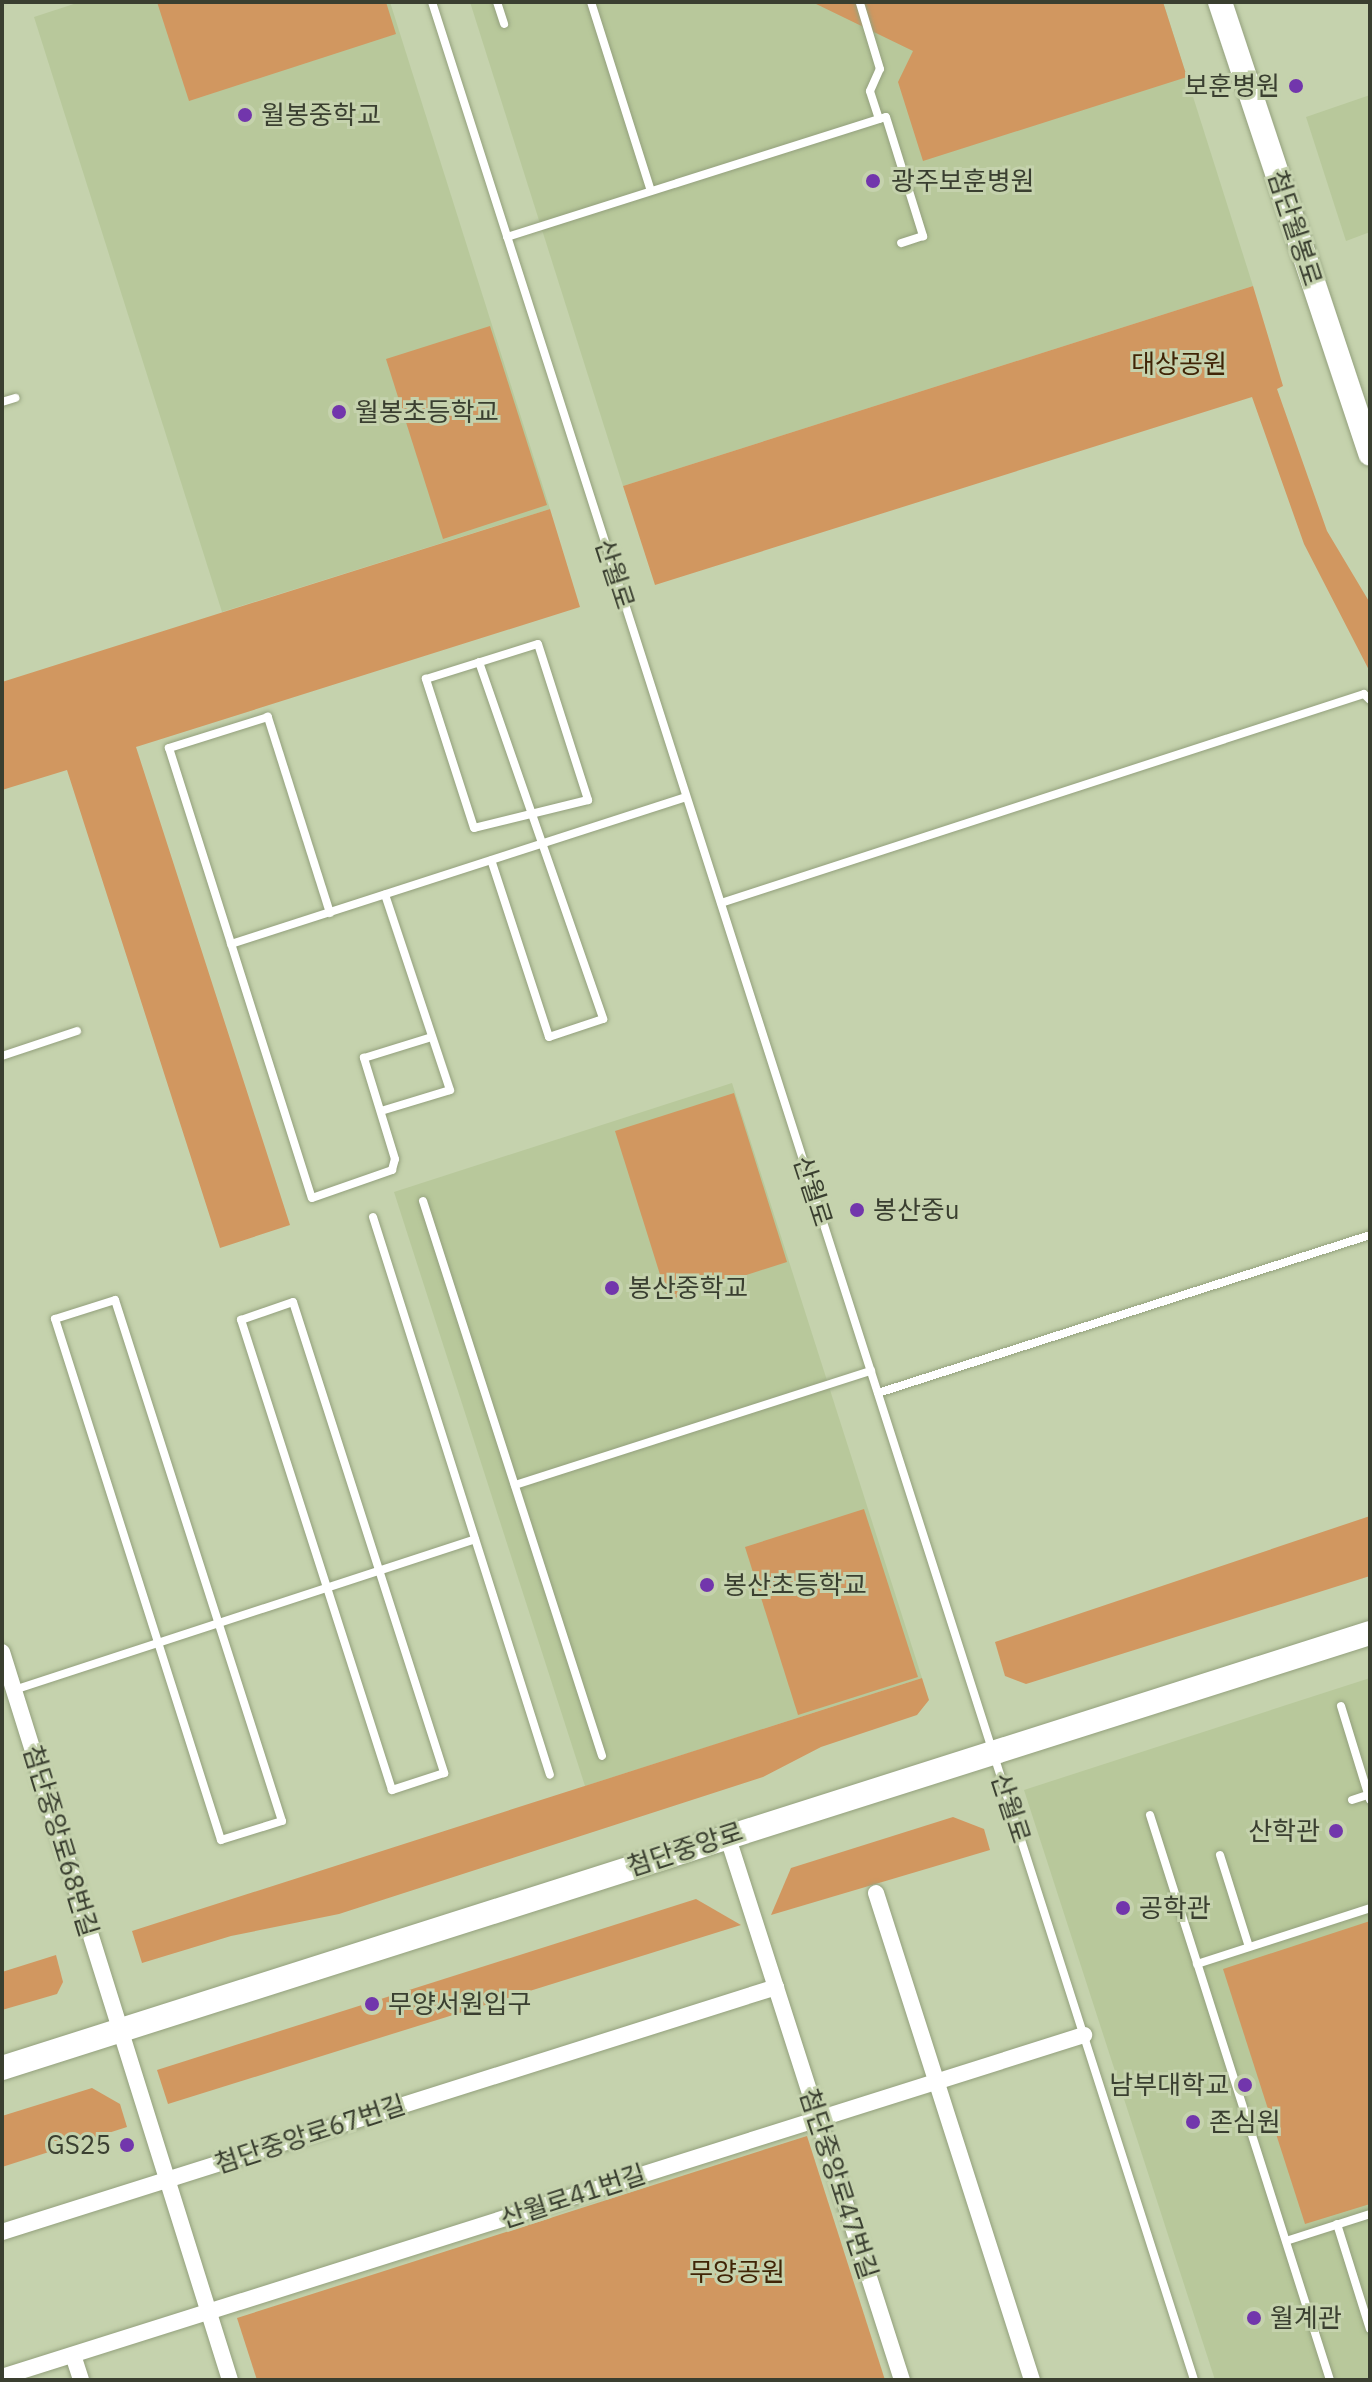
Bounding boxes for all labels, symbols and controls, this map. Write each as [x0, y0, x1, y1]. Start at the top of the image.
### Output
place label: 보훈병원 [1184, 70, 1280, 102]
marker: 보훈병원 [1287, 77, 1305, 95]
place label: 월봉중학교 [261, 99, 381, 131]
marker: 월봉중학교 [236, 106, 254, 124]
place label: 광주보훈병원 [891, 165, 1035, 197]
street label: 첨단월봉로 [1262, 166, 1328, 290]
marker: 광주보훈병원 [862, 170, 884, 192]
park label: 대상공원 [1131, 348, 1227, 380]
place label: 월봉초등학교 [355, 396, 499, 428]
marker: 월봉초등학교 [330, 403, 348, 421]
street label: 산월로 [589, 535, 641, 613]
street label: 산월로 [787, 1152, 839, 1230]
place label: 봉산중u [873, 1194, 960, 1226]
marker: 봉산중u [848, 1201, 866, 1219]
place label: 봉산중학교 [628, 1272, 748, 1304]
marker: 봉산중학교 [603, 1279, 621, 1297]
place label: 봉산초등학교 [723, 1569, 867, 1601]
marker: 봉산초등학교 [698, 1576, 716, 1594]
street label: 첨단중앙로68번길 [17, 1741, 105, 1941]
street label: 산월로 [985, 1769, 1037, 1847]
place label: 산학관 [1248, 1815, 1320, 1847]
street label: 첨단중앙로 [623, 1816, 747, 1882]
marker: 산학관 [1327, 1822, 1345, 1840]
place label: 공학관 [1139, 1892, 1211, 1924]
marker: 공학관 [1114, 1899, 1132, 1917]
place label: 무양서원입구 [388, 1988, 532, 2020]
marker: 무양서원입구 [363, 1995, 381, 2013]
place label: 남부대학교 [1109, 2069, 1229, 2101]
marker: 남부대학교 [1236, 2076, 1254, 2094]
street label: 첨단중앙로47번길 [793, 2085, 885, 2283]
street label: 첨단중앙로67번길 [211, 2088, 409, 2180]
place label: 존심원 [1209, 2106, 1281, 2138]
marker: 존심원 [1184, 2113, 1202, 2131]
place label: GS25 [47, 2129, 111, 2161]
marker: GS25 [118, 2136, 136, 2154]
street label: 산월로41번길 [496, 2158, 650, 2234]
park label: 무양공원 [689, 2256, 785, 2288]
place label: 월계관 [1270, 2302, 1342, 2334]
marker: 월계관 [1245, 2309, 1263, 2327]

